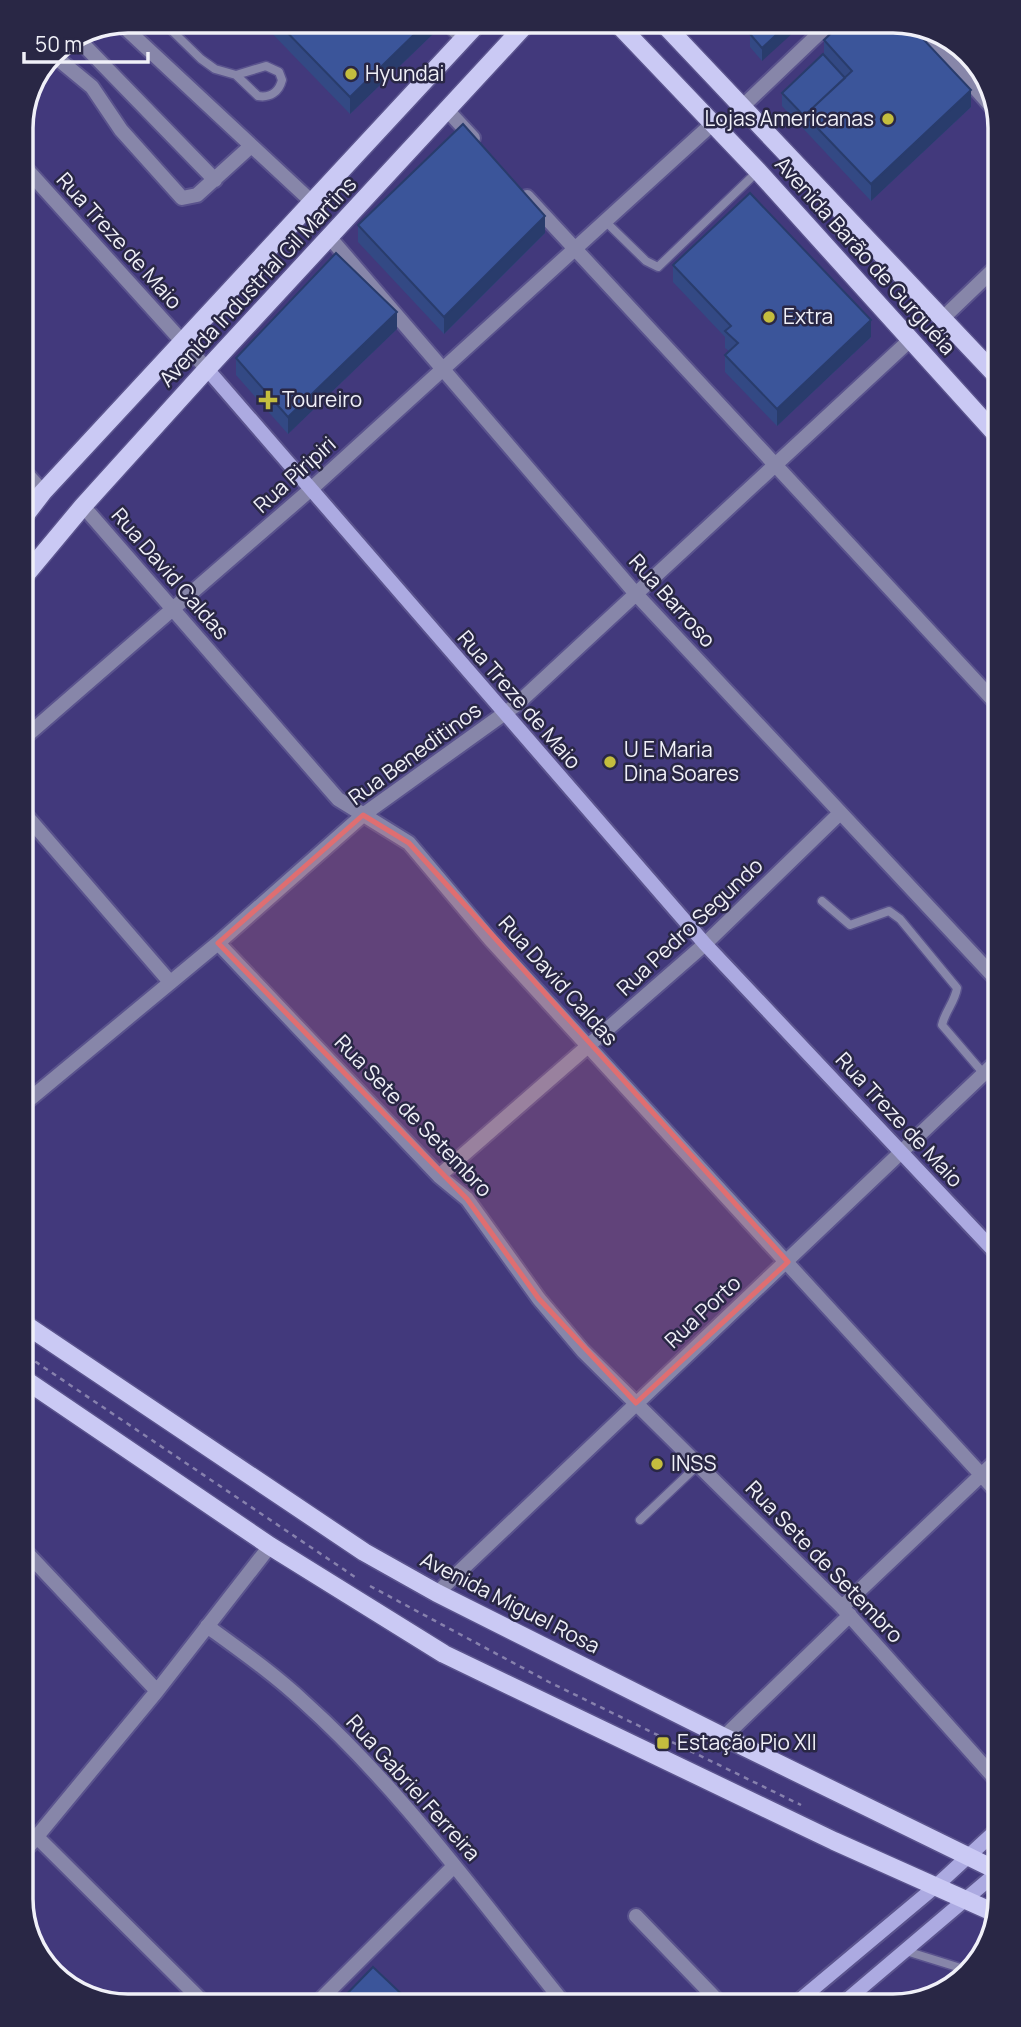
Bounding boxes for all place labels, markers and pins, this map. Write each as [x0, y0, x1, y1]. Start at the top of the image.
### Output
place label: Hyundai [365, 59, 444, 87]
marker: Hyundai [343, 66, 359, 82]
place label: Lojas Americanas [705, 104, 874, 132]
marker: Lojas Americanas [880, 111, 896, 127]
place label: Extra [783, 302, 833, 330]
marker: Extra [761, 309, 777, 325]
place label: Toureiro [282, 385, 362, 413]
marker: Toureiro [260, 392, 276, 408]
place label: U E Maria Dina Soares [624, 735, 739, 787]
marker: U E Maria Dina Soares [602, 754, 618, 770]
place label: INSS [671, 1449, 717, 1477]
marker: INSS [649, 1456, 665, 1472]
place label: Estação Pio XII [677, 1728, 817, 1756]
marker: Estação Pio XII [655, 1735, 671, 1751]

